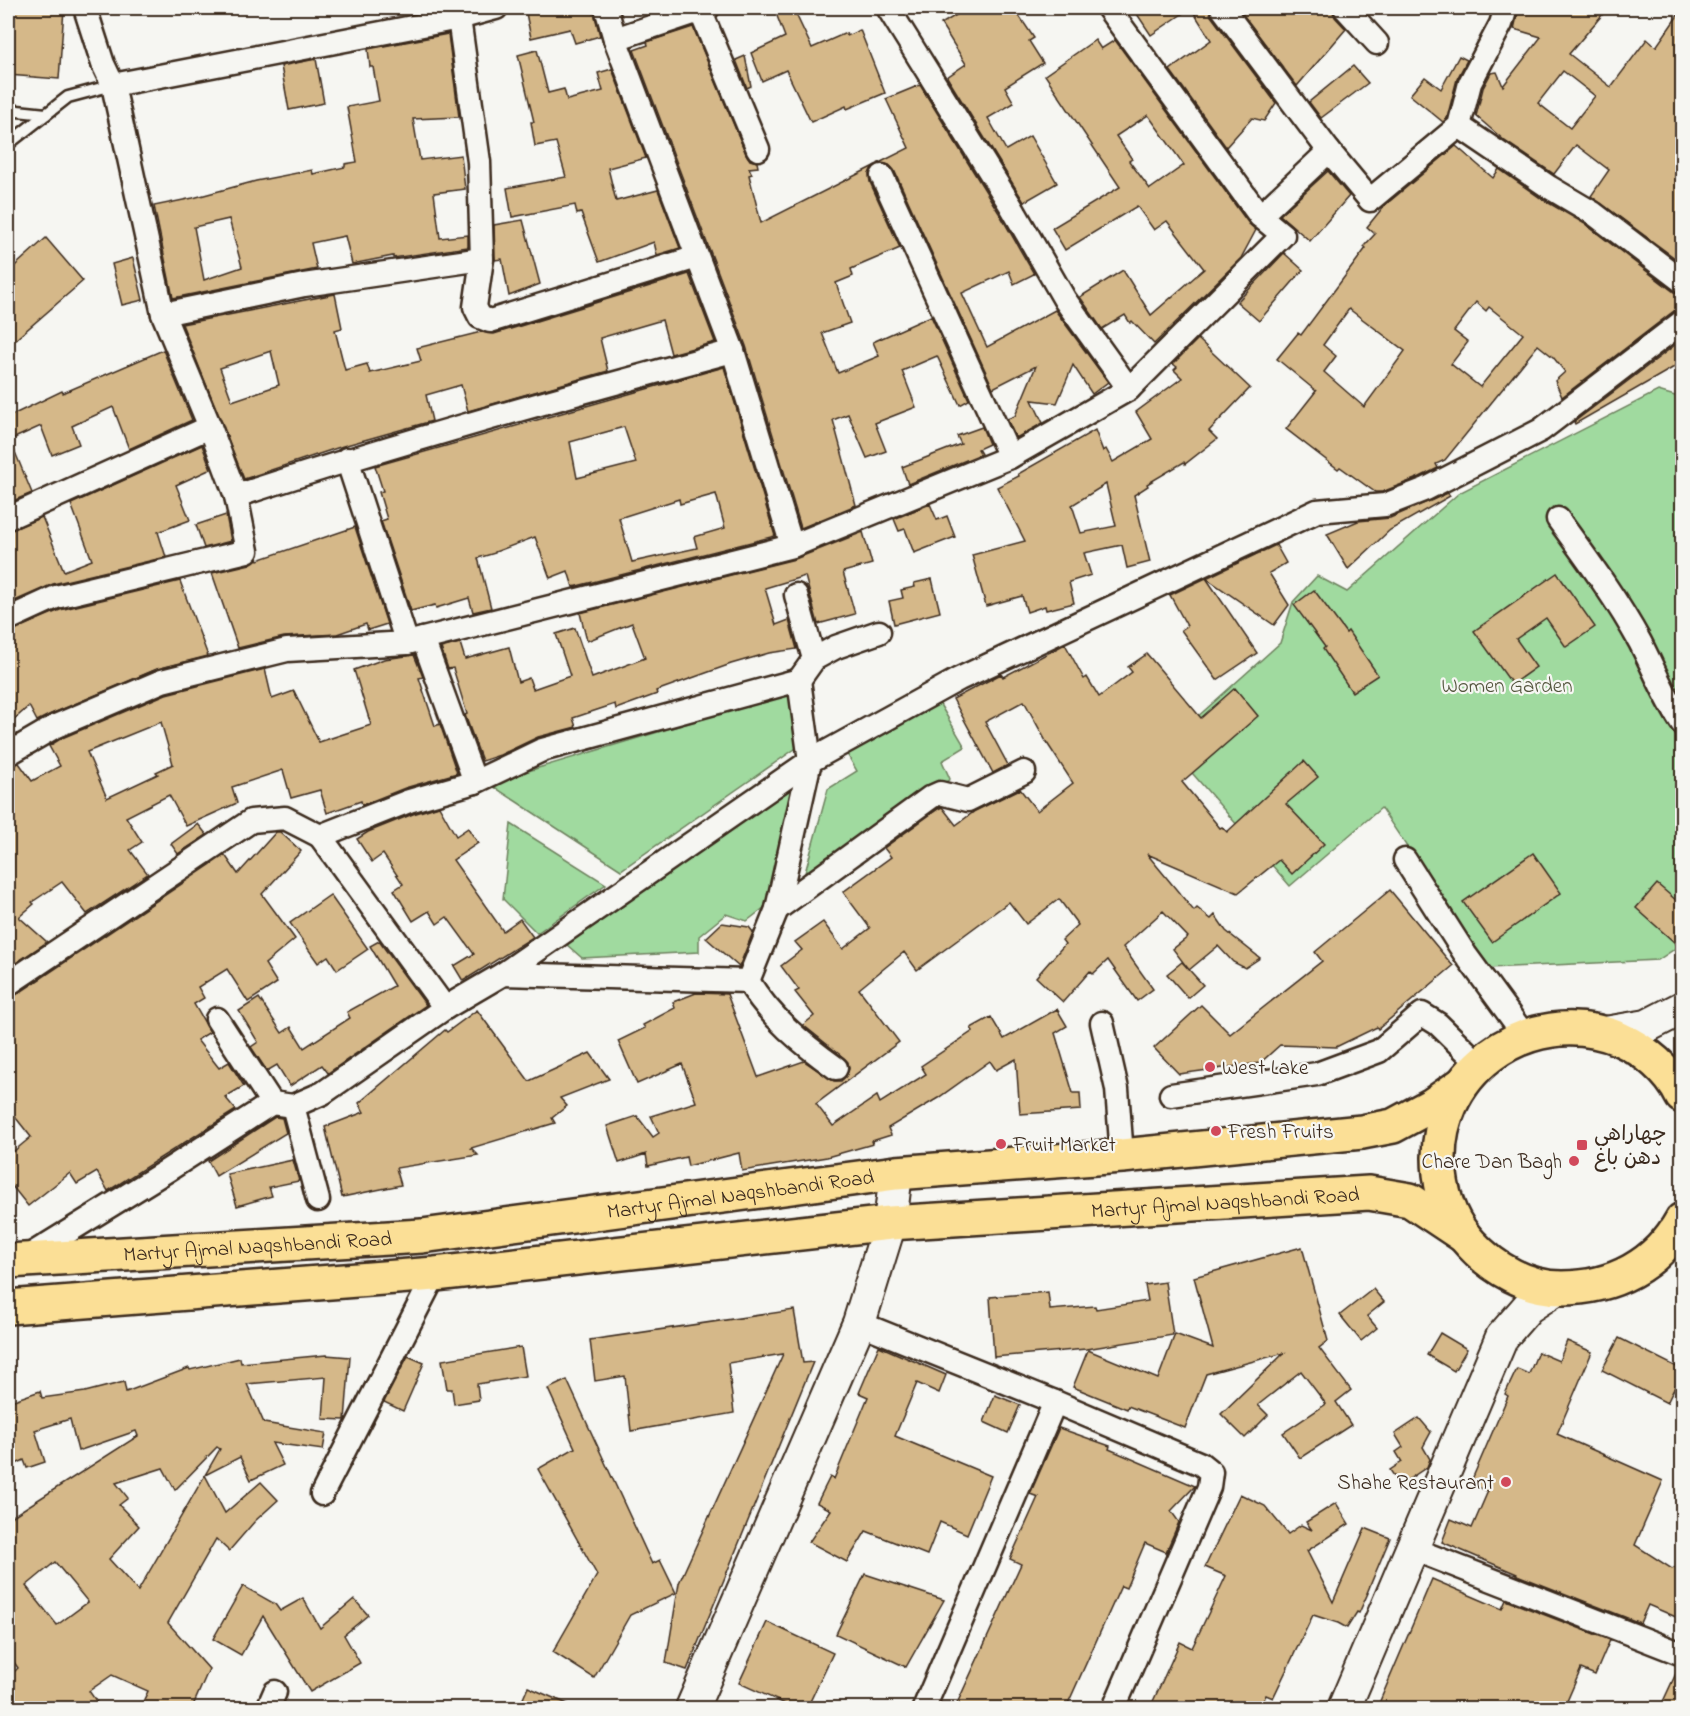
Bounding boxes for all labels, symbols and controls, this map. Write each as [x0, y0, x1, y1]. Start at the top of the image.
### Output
park label: Women Garden [1441, 672, 1573, 702]
place label: West Lake [1222, 1054, 1309, 1084]
marker: West Lake [1203, 1060, 1217, 1074]
place label: Fresh Fruits [1227, 1118, 1334, 1148]
place label: چهاراهی دهن باغ [1594, 1120, 1667, 1174]
marker: Fresh Fruits [1209, 1124, 1223, 1138]
place label: Fruit Market [1012, 1131, 1116, 1161]
marker: Fruit Market [994, 1137, 1008, 1151]
marker: چهاراهی دهن باغ [1575, 1138, 1589, 1152]
place label: Chare Dan Bagh [1422, 1148, 1562, 1180]
marker: Chare Dan Bagh [1567, 1154, 1581, 1168]
street label: Martyr Ajmal Naqshbandi Road [605, 1163, 876, 1228]
street label: Martyr Ajmal Naqshbandi Road [1090, 1181, 1361, 1227]
street label: Martyr Ajmal Naqshbandi Road [123, 1225, 393, 1271]
place label: Shahe Restaurant [1337, 1469, 1494, 1499]
marker: Shahe Restaurant [1499, 1475, 1513, 1489]

